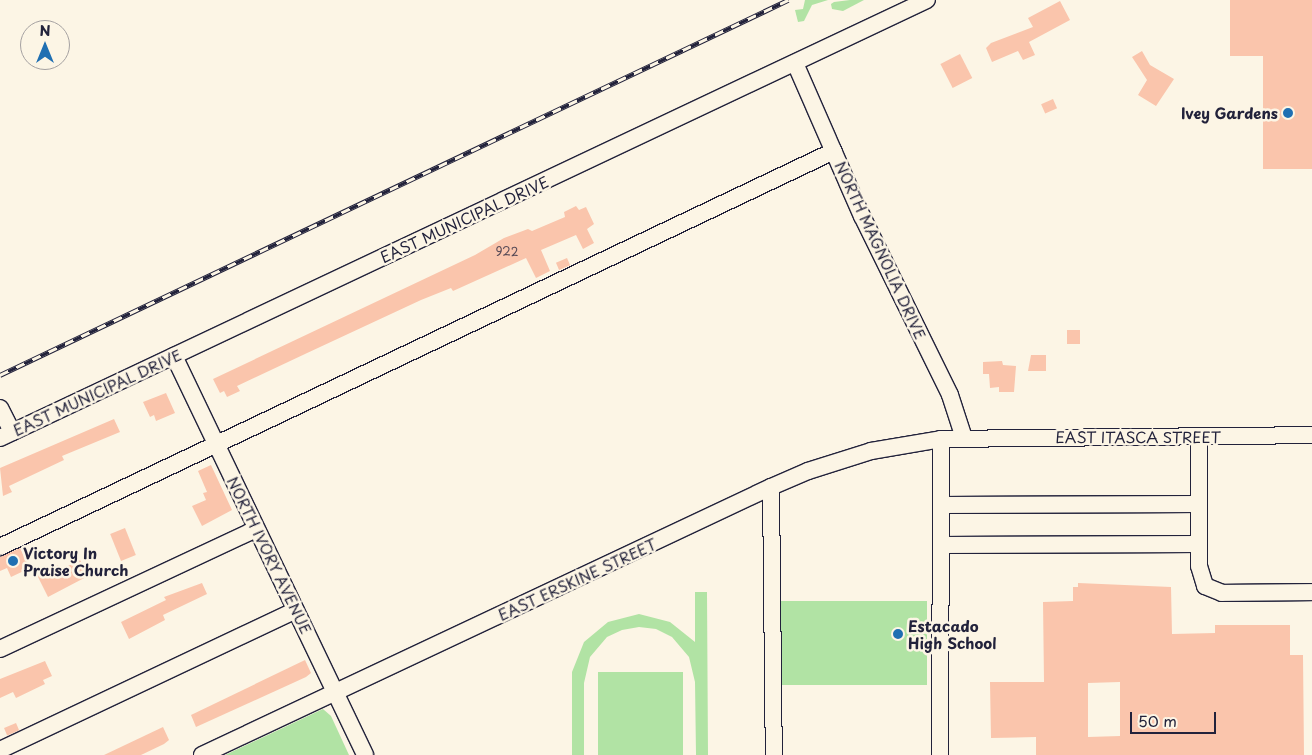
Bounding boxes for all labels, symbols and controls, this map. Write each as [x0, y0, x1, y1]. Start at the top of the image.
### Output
north arrow [20, 20, 70, 70]
text: N [39, 20, 51, 41]
place label: Ivey Gardens [1181, 104, 1278, 122]
marker: Ivey Gardens [1282, 107, 1294, 119]
street label: NORTH MAGNOLIA DRIVE [831, 157, 931, 343]
street label: EAST MUNICIPAL DRIVE [378, 172, 550, 266]
house number: 922 [496, 245, 518, 259]
street label: EAST MUNICIPAL DRIVE [11, 345, 183, 439]
street label: EAST ITASCA STREET [1055, 428, 1221, 446]
street label: NORTH IVORY AVENUE [224, 473, 316, 637]
street label: EAST ERSKINE STREET [495, 534, 659, 624]
place label: Victory In Praise Church [23, 543, 130, 578]
marker: Victory In Praise Church [7, 555, 19, 567]
place label: Estacado High School [908, 616, 997, 651]
marker: Estacado High School [892, 628, 904, 640]
scale bar [1132, 702, 1218, 734]
text: 50 m [1138, 709, 1177, 732]

